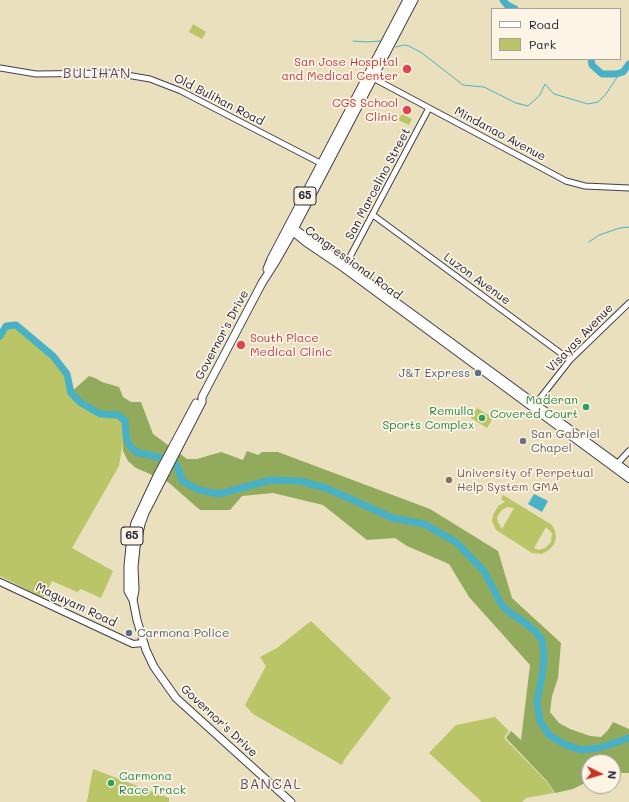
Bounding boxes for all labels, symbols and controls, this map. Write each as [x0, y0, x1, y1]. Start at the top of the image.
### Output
legend [491, 8, 621, 60]
text: Road [529, 16, 559, 32]
text: Park [529, 36, 556, 52]
place label: San Jose Hospital and Medical Center [281, 55, 398, 83]
marker: San Jose Hospital and Medical Center [401, 63, 413, 75]
district label: BULIHAN [63, 66, 131, 82]
street label: Old Bulihan Road [171, 71, 267, 129]
place label: CGS School Clinic [332, 96, 398, 124]
marker: CGS School Clinic [401, 104, 413, 116]
street label: Mindanao Avenue [452, 104, 548, 164]
street label: San Marcelino Street [342, 126, 414, 242]
road number: 65 [294, 187, 316, 205]
street label: Congressional Road [302, 223, 404, 303]
street label: Luzon Avenue [441, 250, 513, 308]
street label: Governor's Drive [192, 288, 252, 382]
street label: Visayas Avenue [544, 301, 616, 375]
place label: South Place Medical Clinic [250, 331, 332, 359]
marker: South Place Medical Clinic [235, 339, 247, 351]
place label: J&T Express [399, 366, 470, 380]
marker: J&T Express [473, 368, 483, 378]
place label: Maderan Covered Court [490, 393, 578, 421]
marker: Maderan Covered Court [581, 402, 591, 412]
place label: Remulla Sports Complex [383, 404, 474, 432]
marker: Remulla Sports Complex [477, 413, 487, 423]
place label: San Gabriel Chapel [531, 427, 600, 455]
marker: San Gabriel Chapel [518, 436, 528, 446]
place label: University of Perpetual Help System GMA [457, 466, 594, 494]
marker: University of Perpetual Help System GMA [444, 475, 454, 485]
road number: 65 [121, 527, 143, 545]
street label: Maguyam Road [33, 580, 119, 630]
place label: Carmona Police [137, 626, 229, 640]
marker: Carmona Police [124, 628, 134, 638]
street label: Governor's Drive [178, 682, 260, 760]
north arrow [581, 754, 621, 794]
place label: Carmona Race Track [119, 769, 186, 797]
text: N [605, 770, 620, 780]
district label: BANCAL [240, 777, 302, 793]
marker: Carmona Race Track [106, 778, 116, 788]

